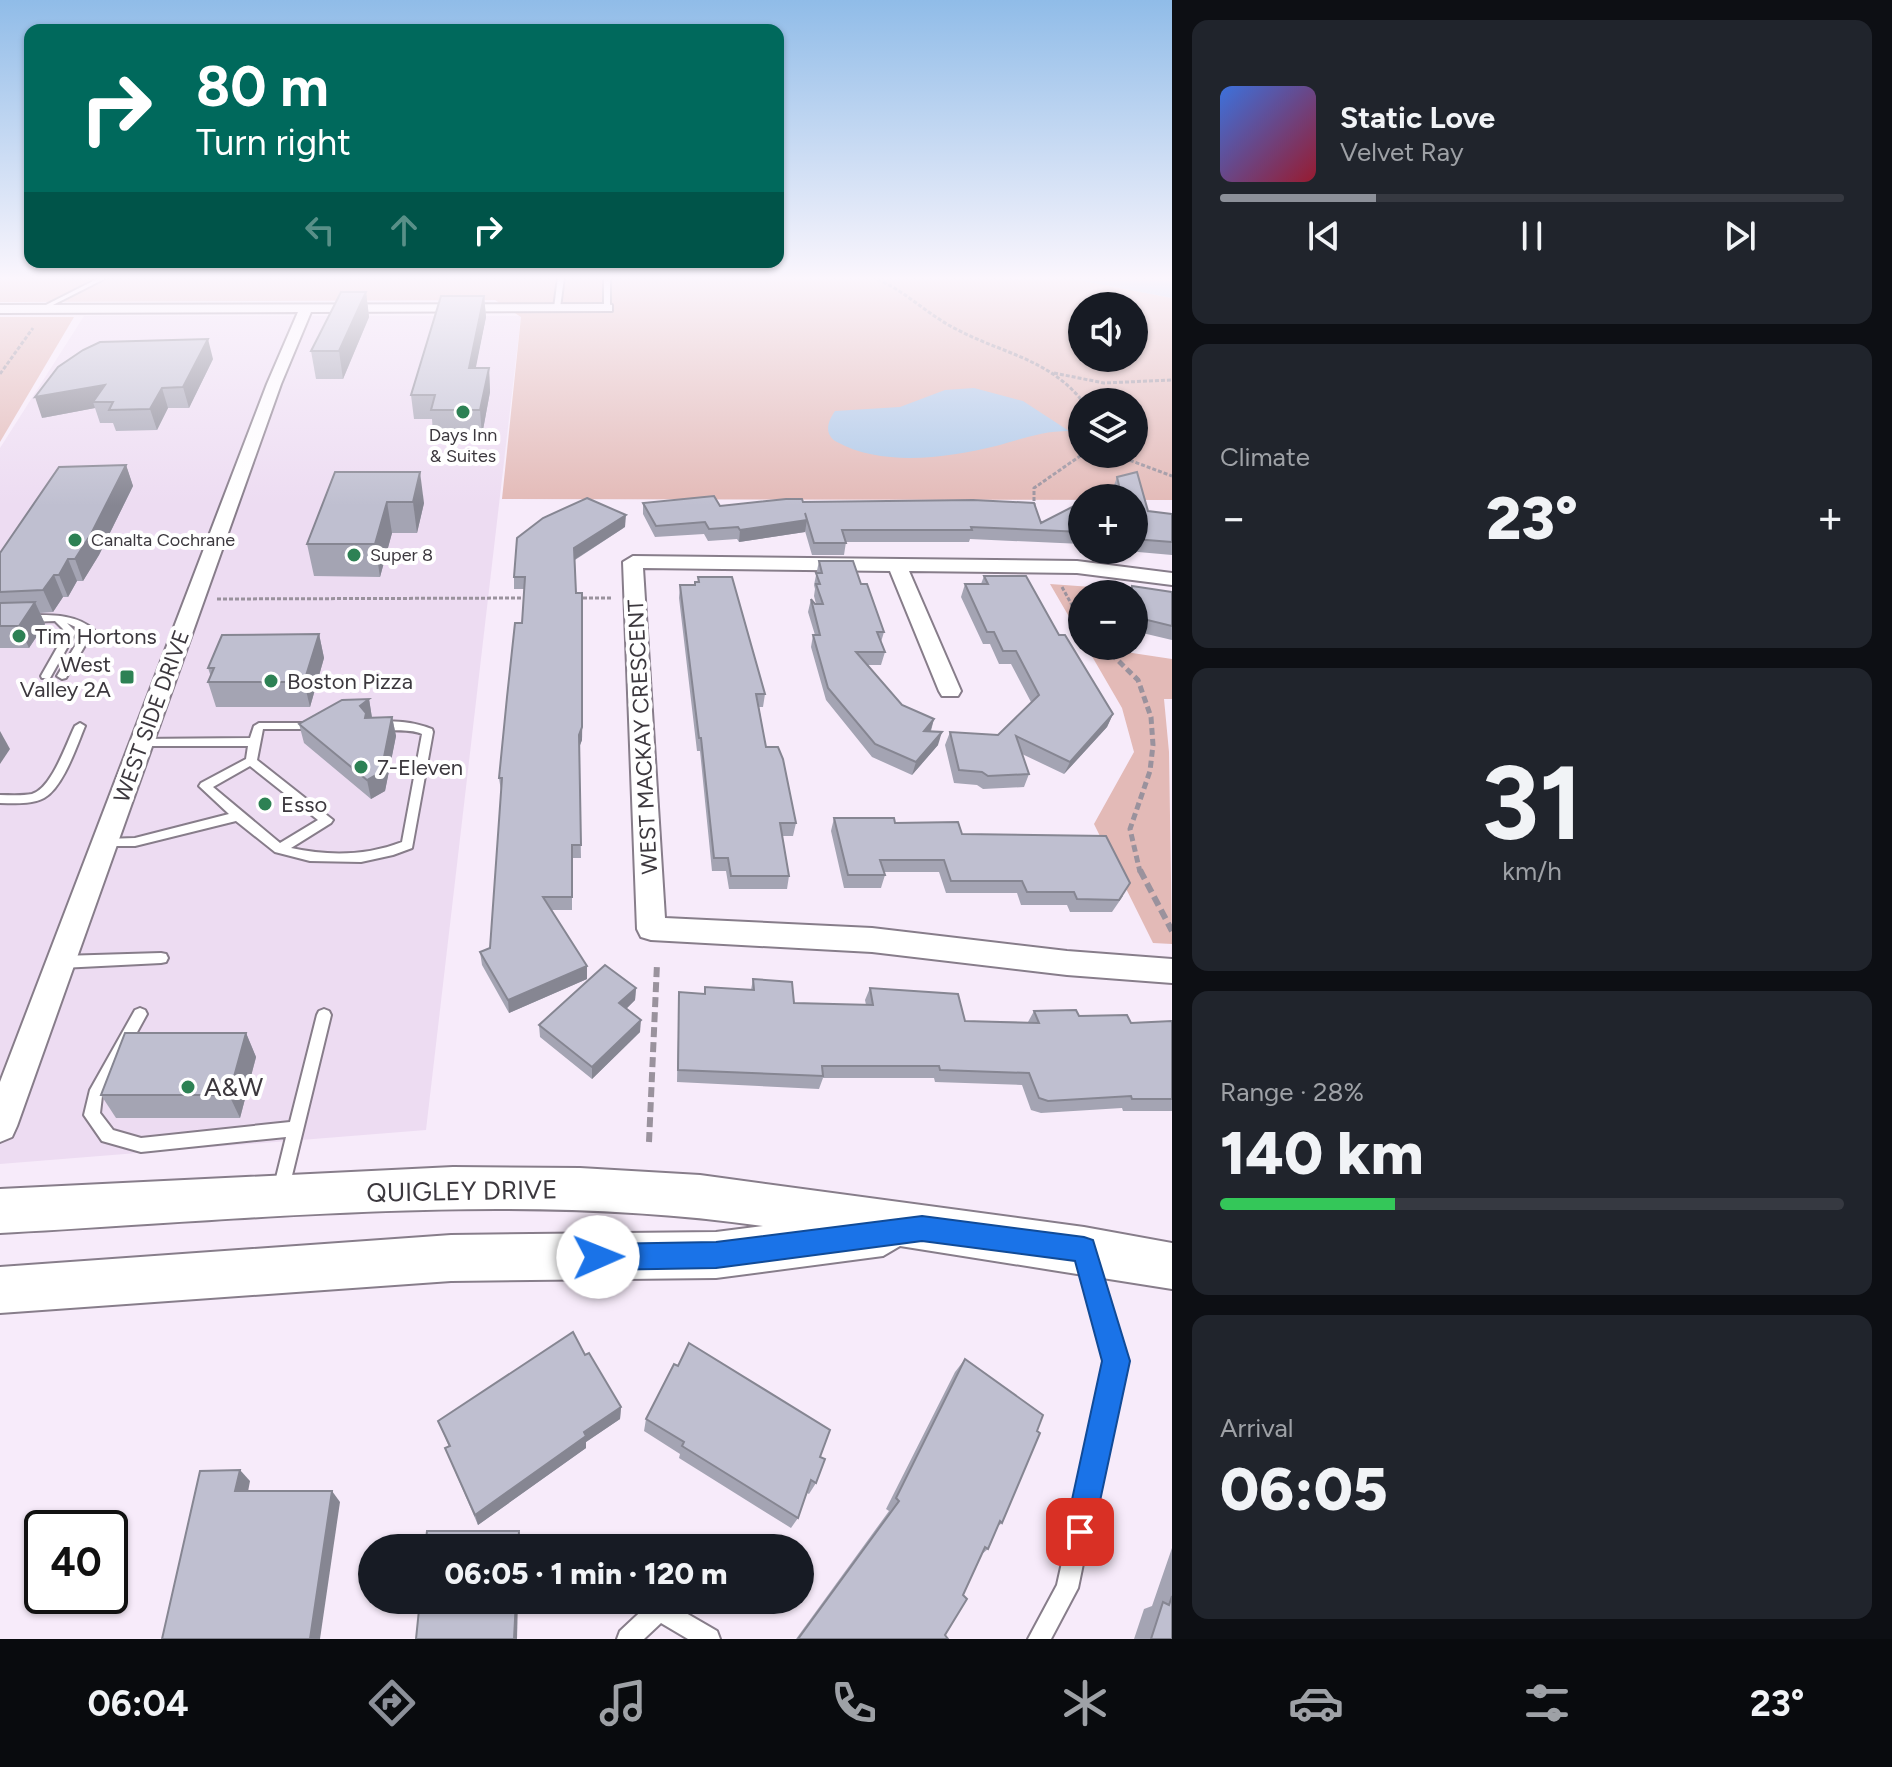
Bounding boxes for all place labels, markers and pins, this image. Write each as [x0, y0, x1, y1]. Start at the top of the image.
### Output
marker: Days Inn & Suites [454, 403, 472, 421]
place label: Days Inn & Suites [429, 424, 497, 467]
place label: Canalta Cochrane [91, 529, 235, 551]
marker: Canalta Cochrane [66, 531, 84, 549]
place label: Super 8 [370, 544, 433, 566]
marker: Super 8 [345, 546, 363, 564]
place label: Tim Hortons [35, 623, 157, 650]
marker: Tim Hortons [10, 627, 28, 645]
place label: West Valley 2A [20, 651, 111, 703]
marker: West Valley 2A [118, 668, 136, 686]
place label: Boston Pizza [287, 668, 413, 695]
marker: Boston Pizza [262, 672, 280, 690]
place label: 7-Eleven [377, 754, 463, 781]
marker: 7-Eleven [352, 758, 370, 776]
place label: Esso [281, 791, 327, 818]
marker: Esso [256, 795, 274, 813]
place label: A&W [204, 1071, 263, 1103]
marker: A&W [179, 1078, 197, 1096]
pin [1046, 1498, 1114, 1566]

